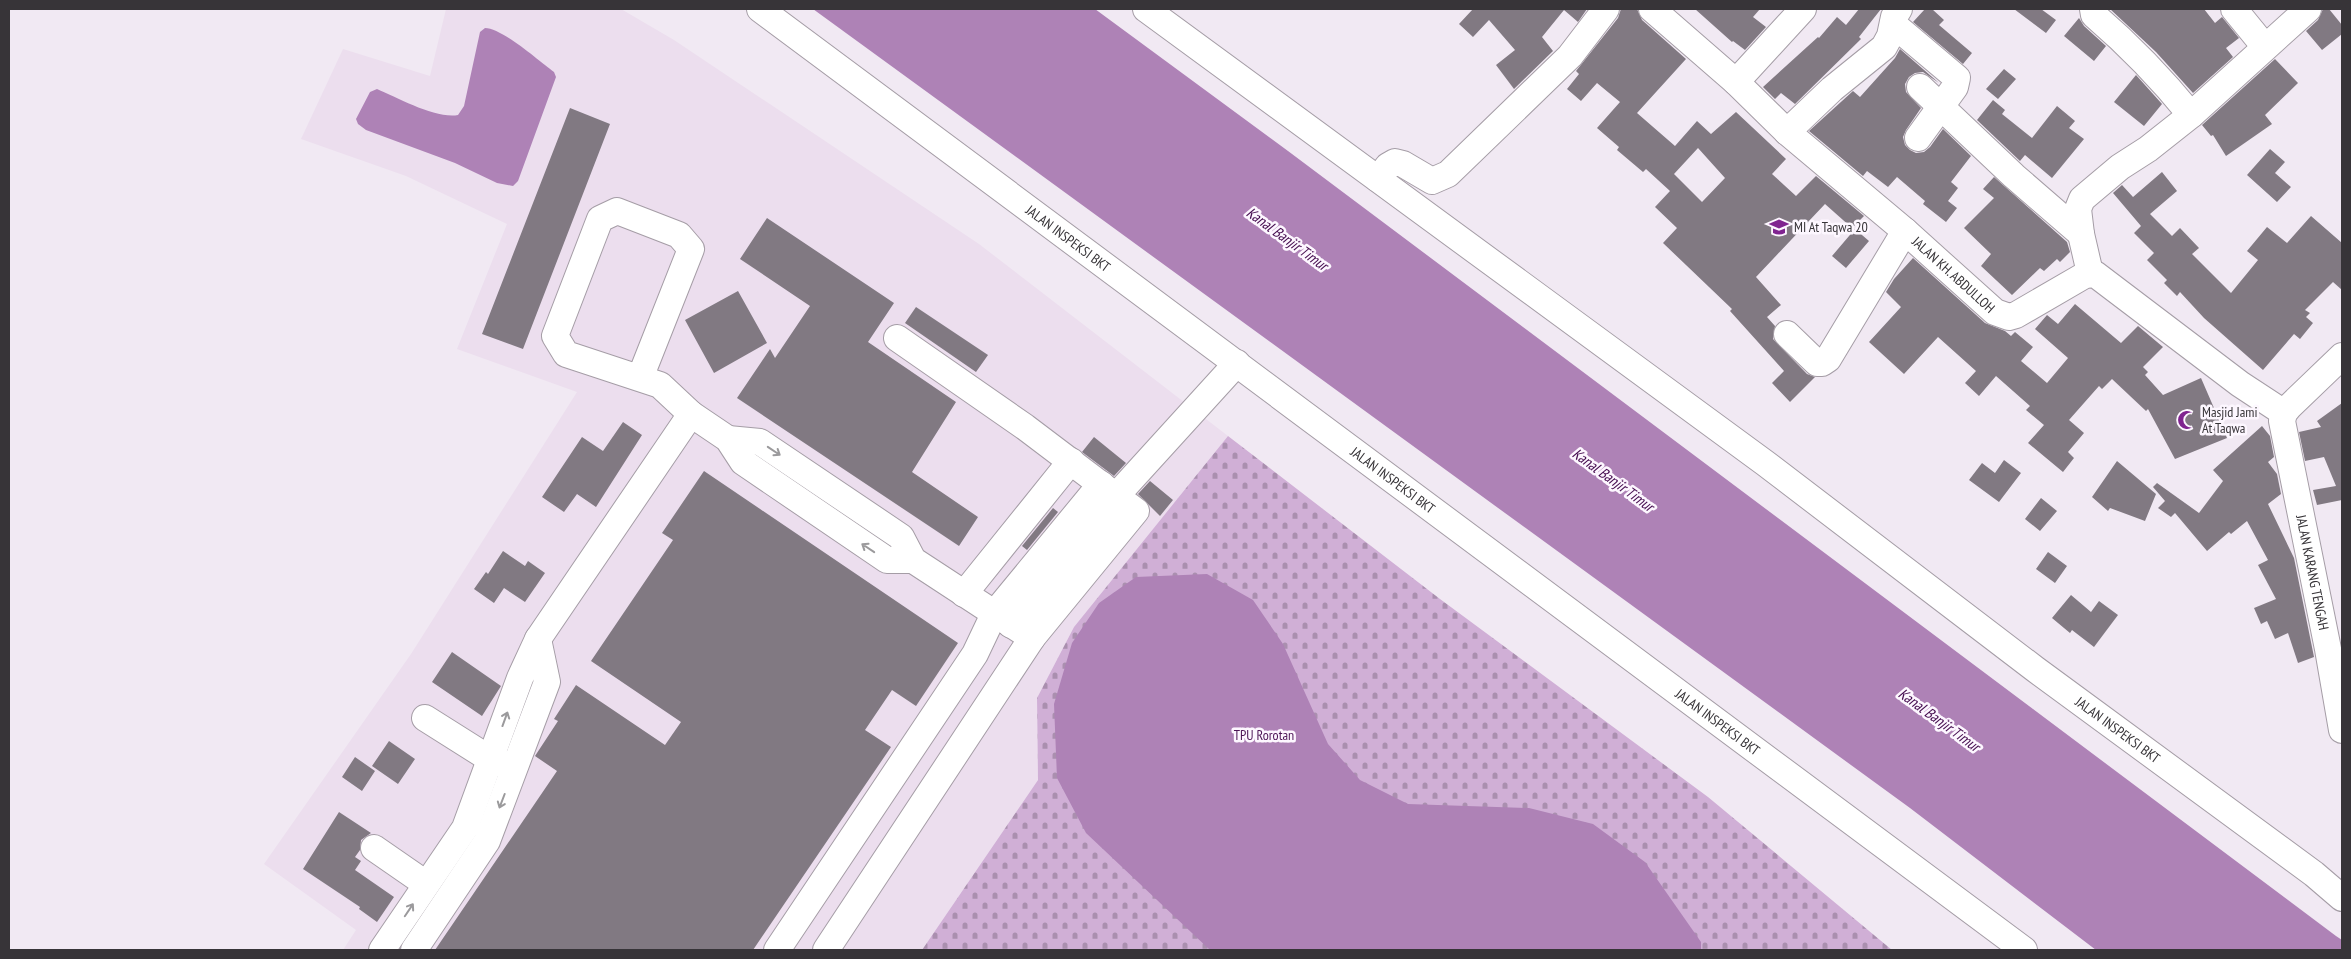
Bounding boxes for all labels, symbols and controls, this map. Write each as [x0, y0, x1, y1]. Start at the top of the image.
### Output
street label: JALAN INSPEKSI BKT [1021, 200, 1114, 276]
water label: Kanal Banjir Timur [1243, 203, 1333, 276]
school or university icon: MI At Taqwa 20 [1768, 216, 1790, 238]
place label: MI At Taqwa 20 [1794, 218, 1868, 236]
street label: JALAN KH. ABDULLOH [1908, 232, 1999, 317]
place label: Masjid Jami At Taqwa [2202, 403, 2257, 437]
mosque icon: Masjid Jami At Taqwa [2176, 409, 2198, 431]
street label: JALAN INSPEKSI BKT [1346, 442, 1439, 518]
water label: Kanal Banjir Timur [1569, 444, 1659, 517]
one-way arrow [767, 446, 781, 456]
street label: JALAN KARANG TENGAH [2292, 512, 2333, 632]
one-way arrow [862, 542, 876, 552]
street label: JALAN INSPEKSI BKT [1671, 684, 1764, 760]
water label: Kanal Banjir Timur [1895, 684, 1985, 757]
street label: JALAN INSPEKSI BKT [2071, 692, 2164, 767]
one-way arrow [501, 712, 510, 727]
park label: TPU Rorotan [1234, 726, 1294, 744]
one-way arrow [497, 793, 506, 808]
one-way arrow [404, 903, 414, 917]

